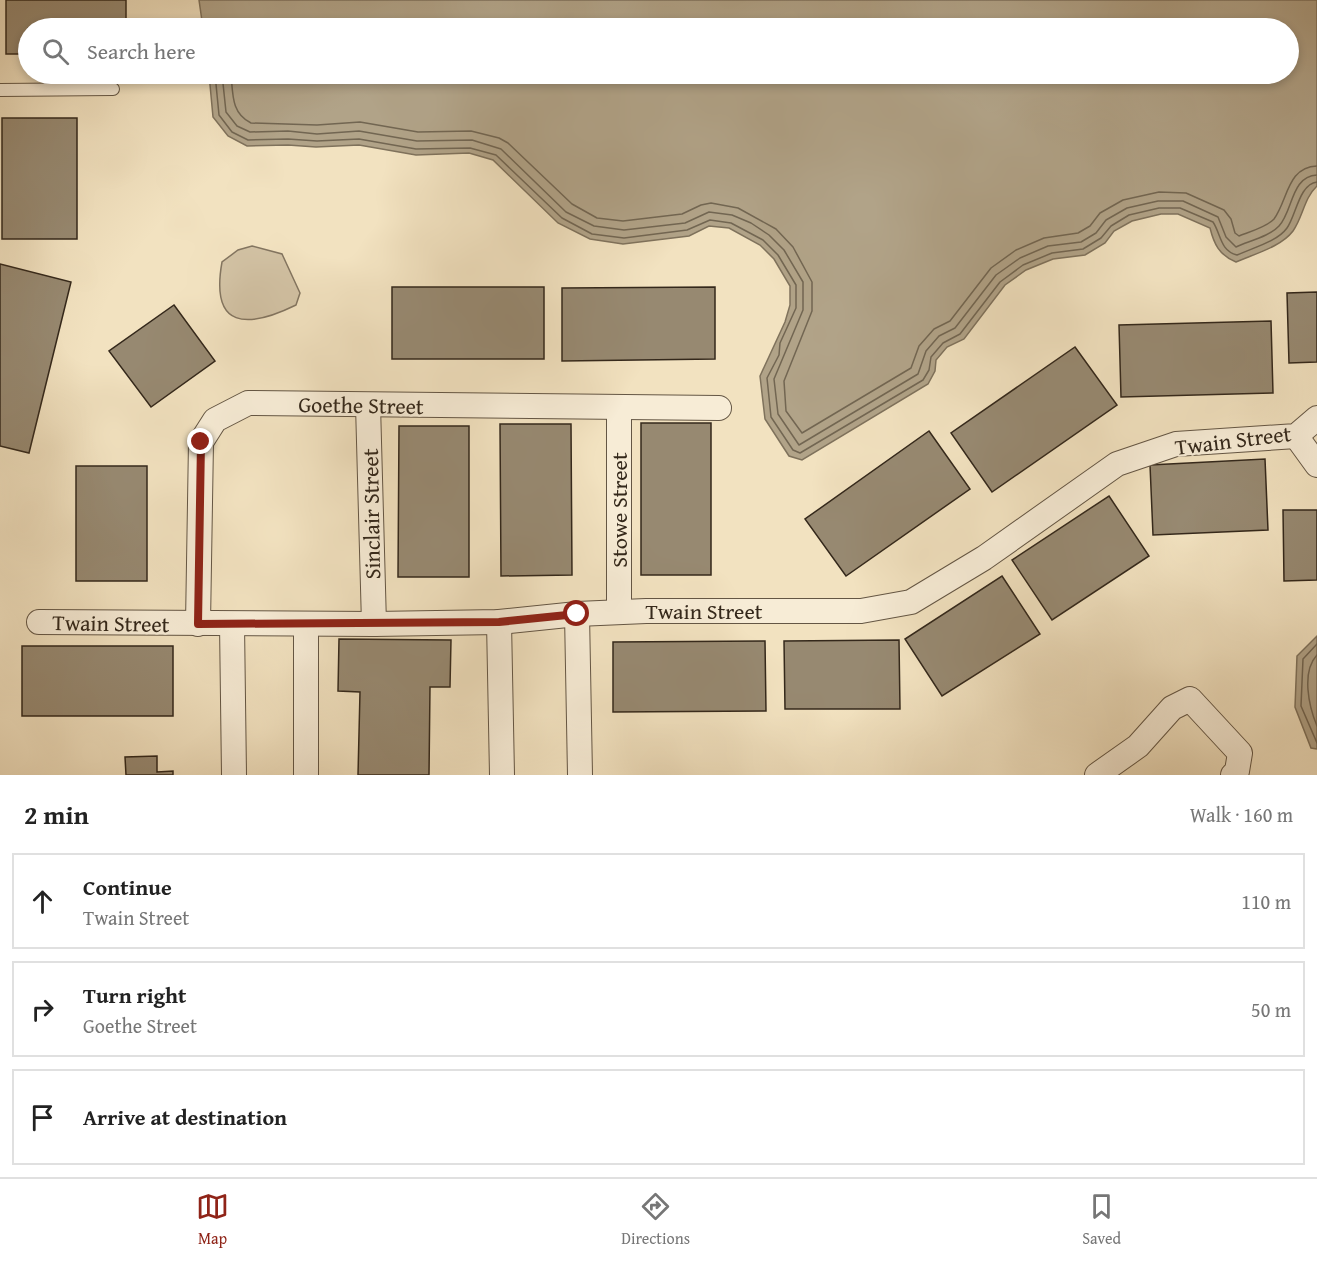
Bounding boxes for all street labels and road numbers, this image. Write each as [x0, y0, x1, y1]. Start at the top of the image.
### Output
street label: Goethe Street [298, 388, 424, 422]
street label: Twain Street [1173, 417, 1293, 463]
street label: Sinclair Street [354, 448, 388, 580]
street label: Stowe Street [603, 452, 635, 568]
street label: Twain Street [645, 595, 763, 627]
street label: Twain Street [52, 606, 170, 640]

